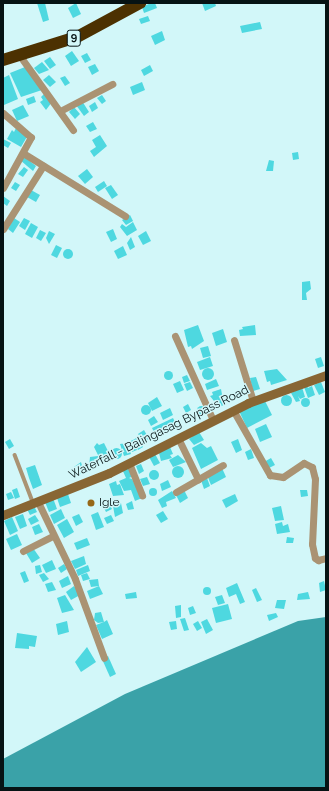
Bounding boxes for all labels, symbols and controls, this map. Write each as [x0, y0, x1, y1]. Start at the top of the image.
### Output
road number: 9 [66, 29, 82, 47]
street label: Waterfall ‒ Balingasag Bypass Road [67, 383, 251, 483]
place label: Igle [99, 496, 120, 510]
marker: Igle [86, 498, 96, 508]

